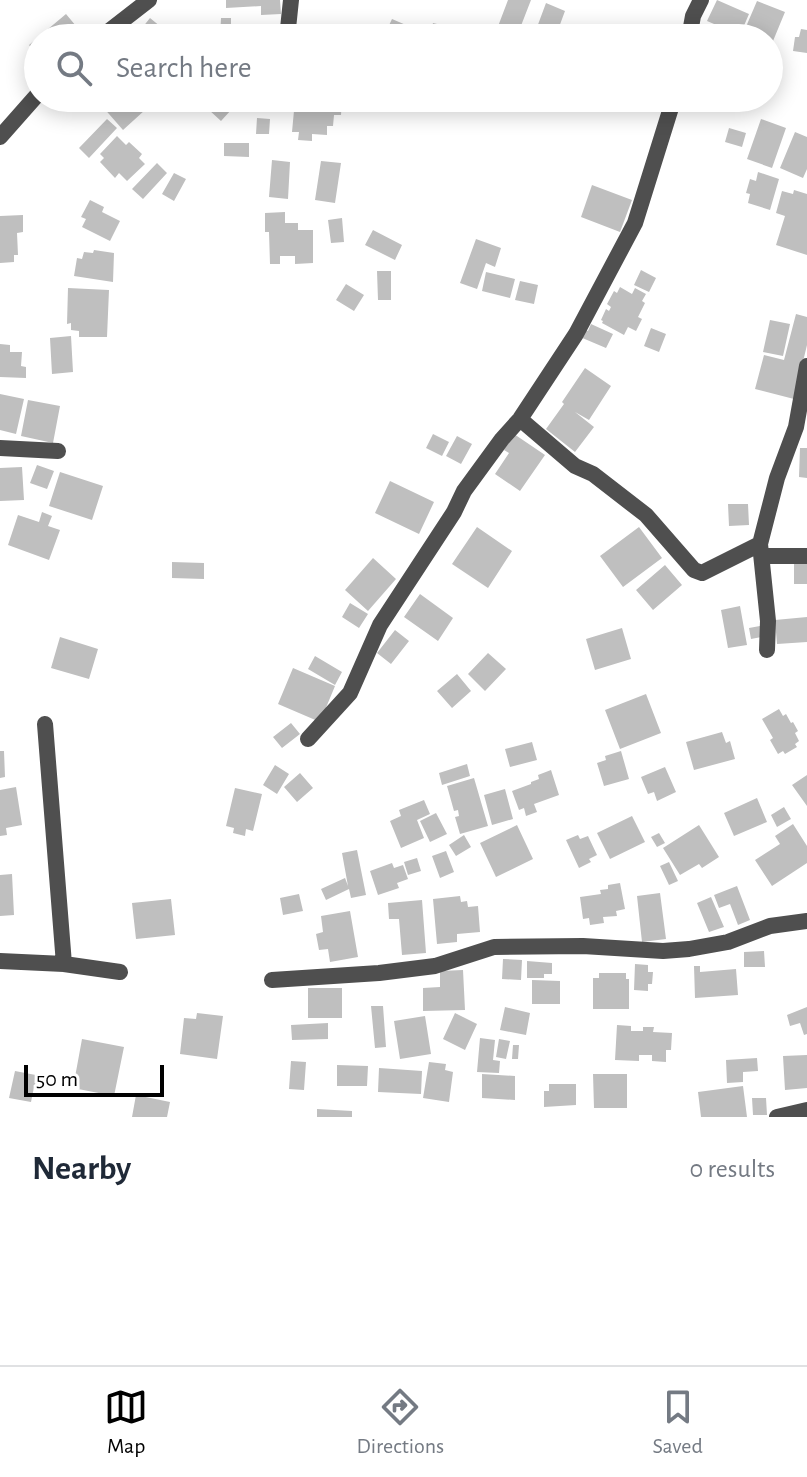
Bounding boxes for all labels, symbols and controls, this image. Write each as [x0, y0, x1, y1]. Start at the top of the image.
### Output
search box [24, 24, 783, 112]
icon: search [52, 46, 96, 90]
text: Search here [116, 53, 252, 83]
scale bar [24, 1061, 164, 1097]
text: 50 m [36, 1068, 78, 1090]
text: Nearby [32, 1152, 131, 1186]
text: 0 results [689, 1156, 775, 1182]
tab: Map [104, 1385, 148, 1459]
tab: Directions [356, 1385, 444, 1459]
tab: Saved [652, 1385, 703, 1459]

